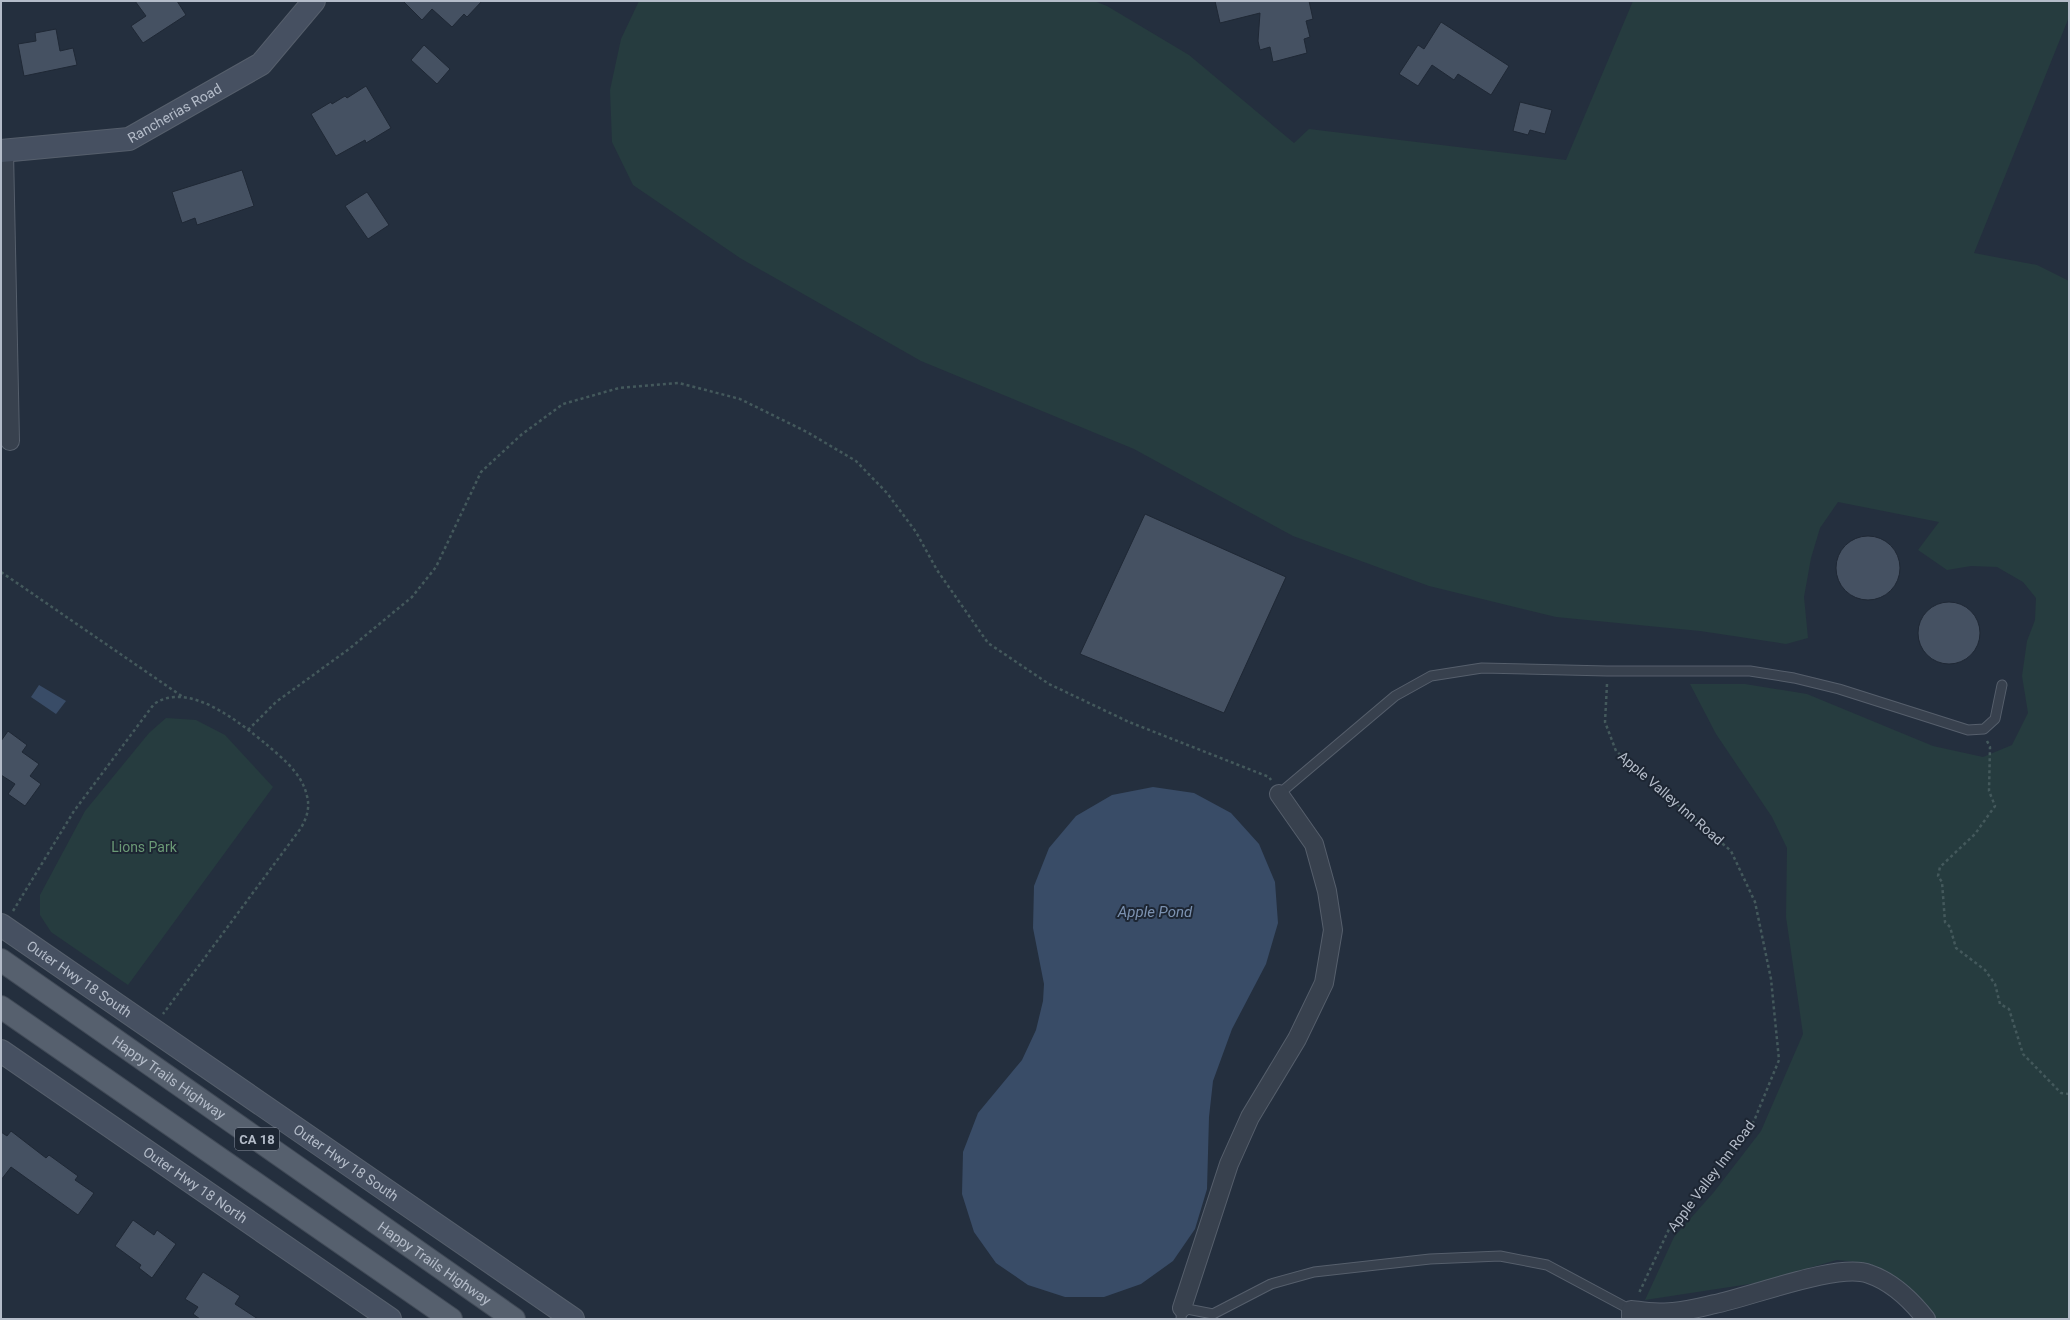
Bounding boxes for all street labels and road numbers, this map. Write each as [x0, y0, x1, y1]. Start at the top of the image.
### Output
street label: Rancherias Road [125, 80, 224, 146]
street label: Apple Valley Inn Road [1615, 748, 1727, 848]
street label: Outer Hwy 18 South [24, 937, 135, 1021]
street label: Happy Trails Highway [109, 1032, 229, 1123]
street label: Apple Valley Inn Road [1664, 1117, 1758, 1235]
street label: Outer Hwy 18 South [291, 1121, 402, 1204]
road number: CA 18 [235, 1128, 279, 1150]
street label: Outer Hwy 18 North [140, 1143, 250, 1226]
street label: Happy Trails Highway [375, 1218, 494, 1309]

